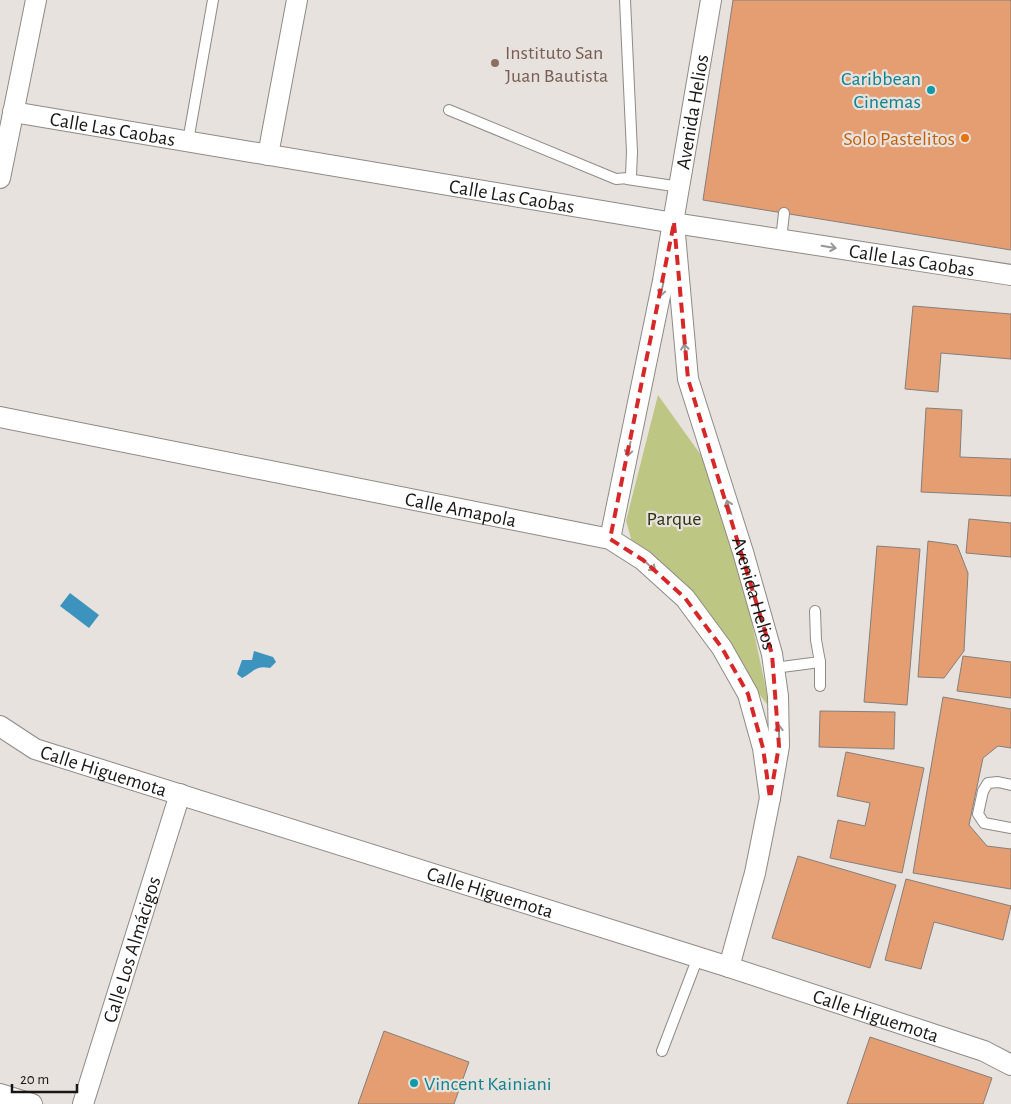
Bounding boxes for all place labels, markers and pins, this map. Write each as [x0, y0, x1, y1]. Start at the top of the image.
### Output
place label: Instituto San Juan Bautista [505, 43, 608, 86]
marker: Instituto San Juan Bautista [489, 57, 501, 69]
place label: Caribbean Cinemas [841, 69, 921, 112]
marker: Caribbean Cinemas [925, 84, 937, 96]
place label: Solo Pastelitos [843, 129, 955, 149]
marker: Solo Pastelitos [959, 132, 971, 144]
place label: Vincent Kainiani [424, 1074, 552, 1094]
marker: Vincent Kainiani [408, 1077, 420, 1089]

